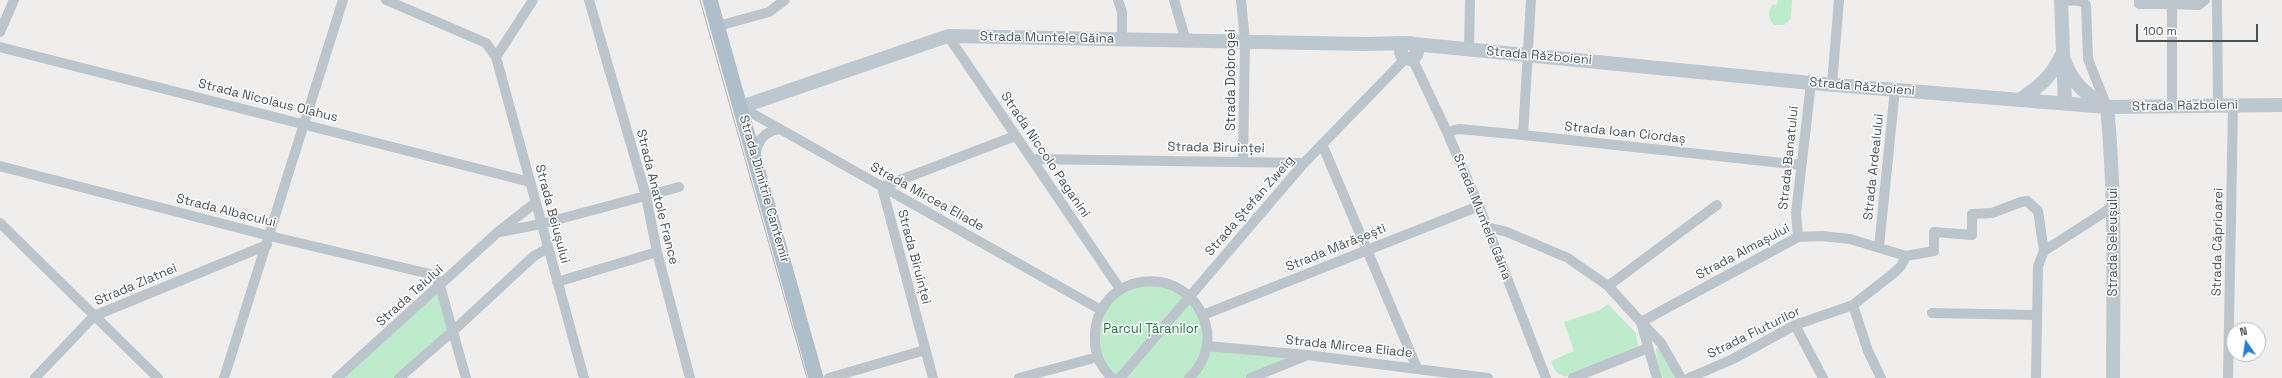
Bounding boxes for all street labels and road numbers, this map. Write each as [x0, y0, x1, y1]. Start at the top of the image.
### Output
street label: Strada Muntele Găina [980, 29, 1114, 47]
street label: Strada Dobrogei [1223, 29, 1239, 131]
street label: Strada Războieni [1486, 44, 1592, 68]
street label: Strada Războieni [1809, 75, 1915, 99]
street label: Strada Nicolaus Olahus [197, 76, 339, 126]
street label: Strada Niccolo Paganini [997, 89, 1093, 221]
street label: Strada Războieni [2132, 97, 2238, 115]
street label: Strada Banatului [1776, 105, 1802, 211]
street label: Strada Dimitrie Cantemir [735, 113, 793, 265]
street label: Strada Ardealului [1861, 113, 1887, 221]
street label: Strada Ioan Ciordaș [1564, 119, 1686, 147]
street label: Strada Anatole France [633, 128, 681, 266]
street label: Strada Biruinței [1167, 139, 1265, 157]
street label: Strada Muntele Găina [1450, 152, 1514, 282]
street label: Strada Ștefan Zweig [1202, 153, 1298, 259]
street label: Strada Mircea Eliade [867, 159, 987, 235]
street label: Strada Beiușului [531, 163, 573, 265]
street label: Strada Seleușului [2105, 188, 2121, 296]
street label: Strada Căprioarei [2209, 188, 2227, 296]
street label: Strada Albacului [175, 191, 277, 231]
street label: Strada Biruinței [894, 208, 934, 306]
street label: Strada Mărășești [1284, 221, 1388, 275]
street label: Strada Almașului [1693, 221, 1793, 283]
street label: Strada Zlatnei [93, 261, 179, 309]
street label: Strada Teiului [373, 262, 447, 330]
street label: Strada Fluturilor [1705, 304, 1803, 362]
street label: Strada Mircea Eliade [1285, 333, 1413, 361]

